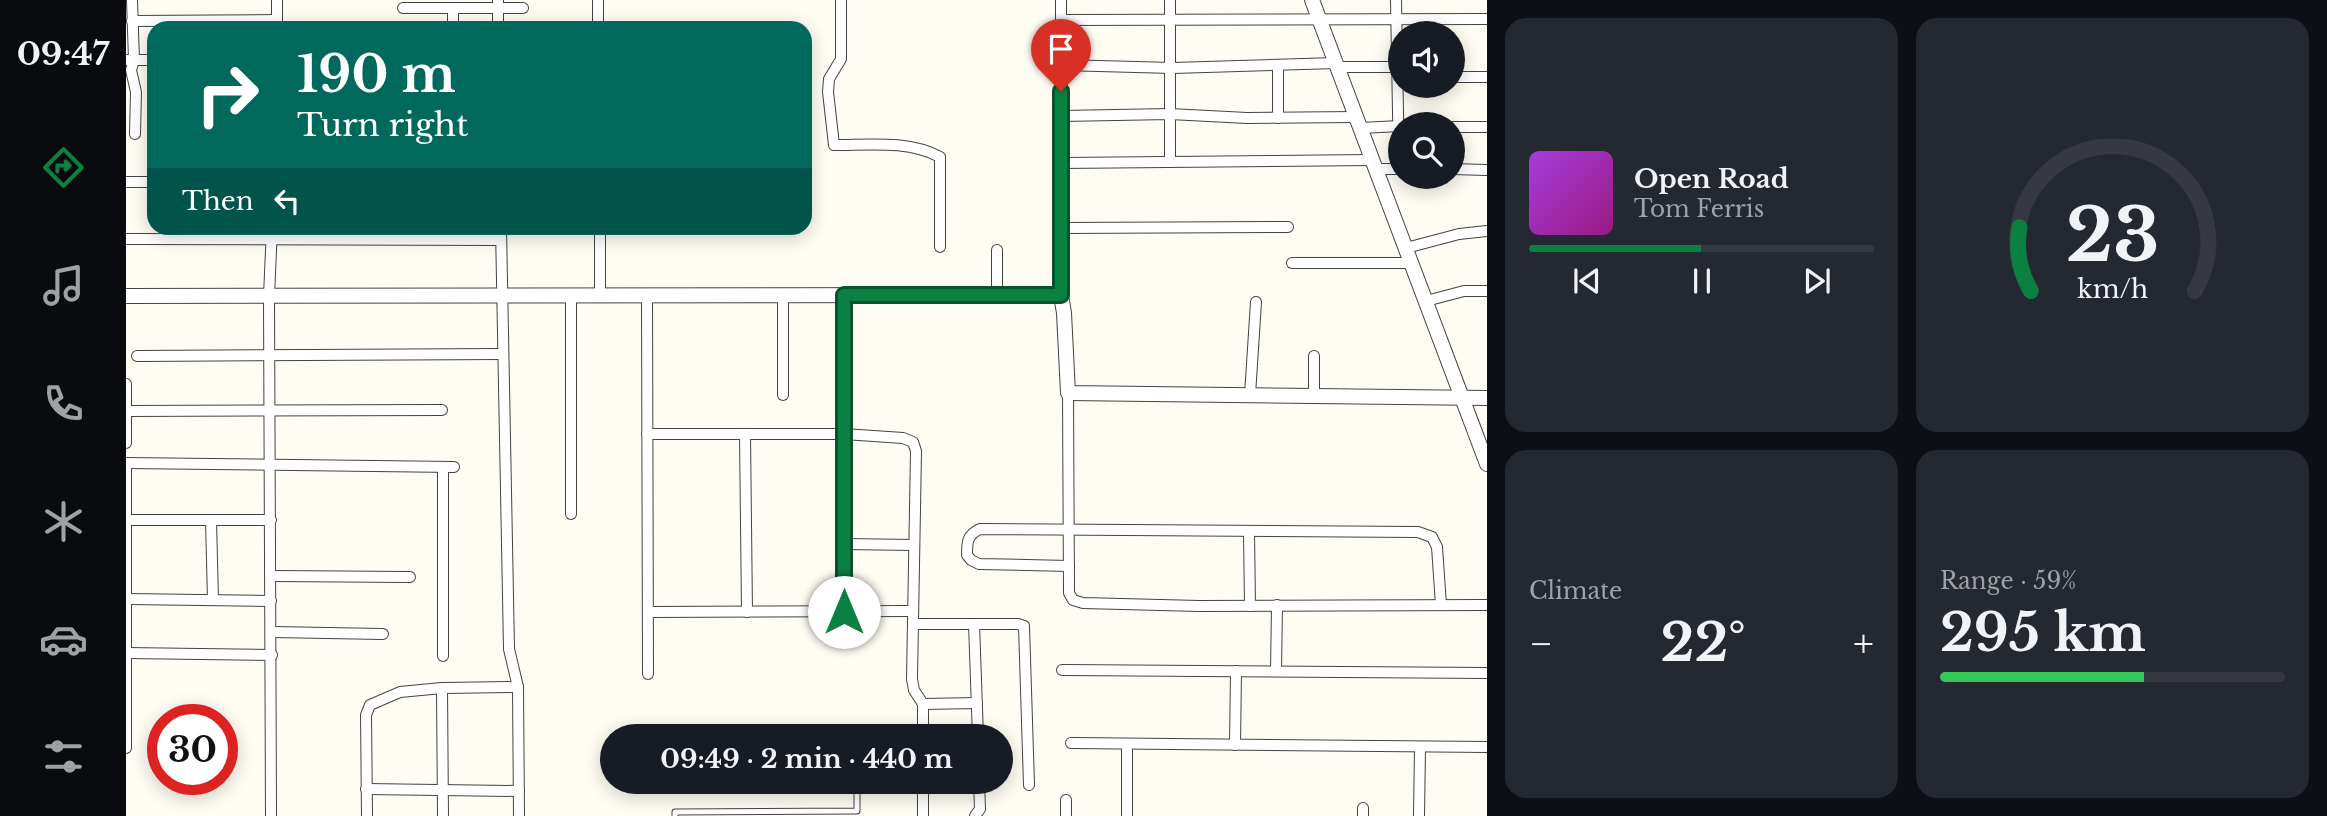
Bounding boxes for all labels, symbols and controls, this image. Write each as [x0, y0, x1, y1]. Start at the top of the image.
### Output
pin [1031, 19, 1091, 91]
map controls [1388, 21, 1465, 189]
button: sound [1388, 21, 1465, 98]
icon: arrive [1042, 30, 1080, 68]
text: 09:47 [17, 34, 109, 74]
text: 190 m [297, 44, 456, 105]
icon: right [182, 49, 273, 140]
text: Turn right [297, 105, 468, 145]
button: search [1388, 112, 1465, 189]
icon: directions [39, 143, 88, 192]
text: Open Road [1634, 163, 1789, 195]
icon: left [268, 182, 306, 220]
text: Then [182, 185, 254, 217]
text: 23 [2066, 191, 2159, 282]
text: Tom Ferris [1634, 195, 1764, 223]
icon: music [39, 261, 88, 310]
icon: previous [1568, 262, 1606, 300]
icon: pause [1683, 262, 1721, 300]
icon: next [1798, 262, 1836, 300]
text: km/h [2077, 274, 2148, 305]
icon: phone [39, 379, 88, 428]
icon: climate [39, 497, 88, 546]
text: Range · 59% [1940, 567, 2077, 595]
position arrow [807, 575, 881, 649]
text: Climate [1529, 577, 1622, 605]
text: 295 km [1940, 601, 2146, 665]
text: 22° [1661, 611, 1746, 675]
icon: car [39, 615, 88, 664]
text: − [1529, 620, 1553, 667]
text: + [1853, 620, 1874, 667]
speed limit sign: 30 [147, 704, 238, 795]
icon: filters [39, 732, 88, 781]
text: 09:49 · 2 min · 440 m [660, 743, 953, 775]

